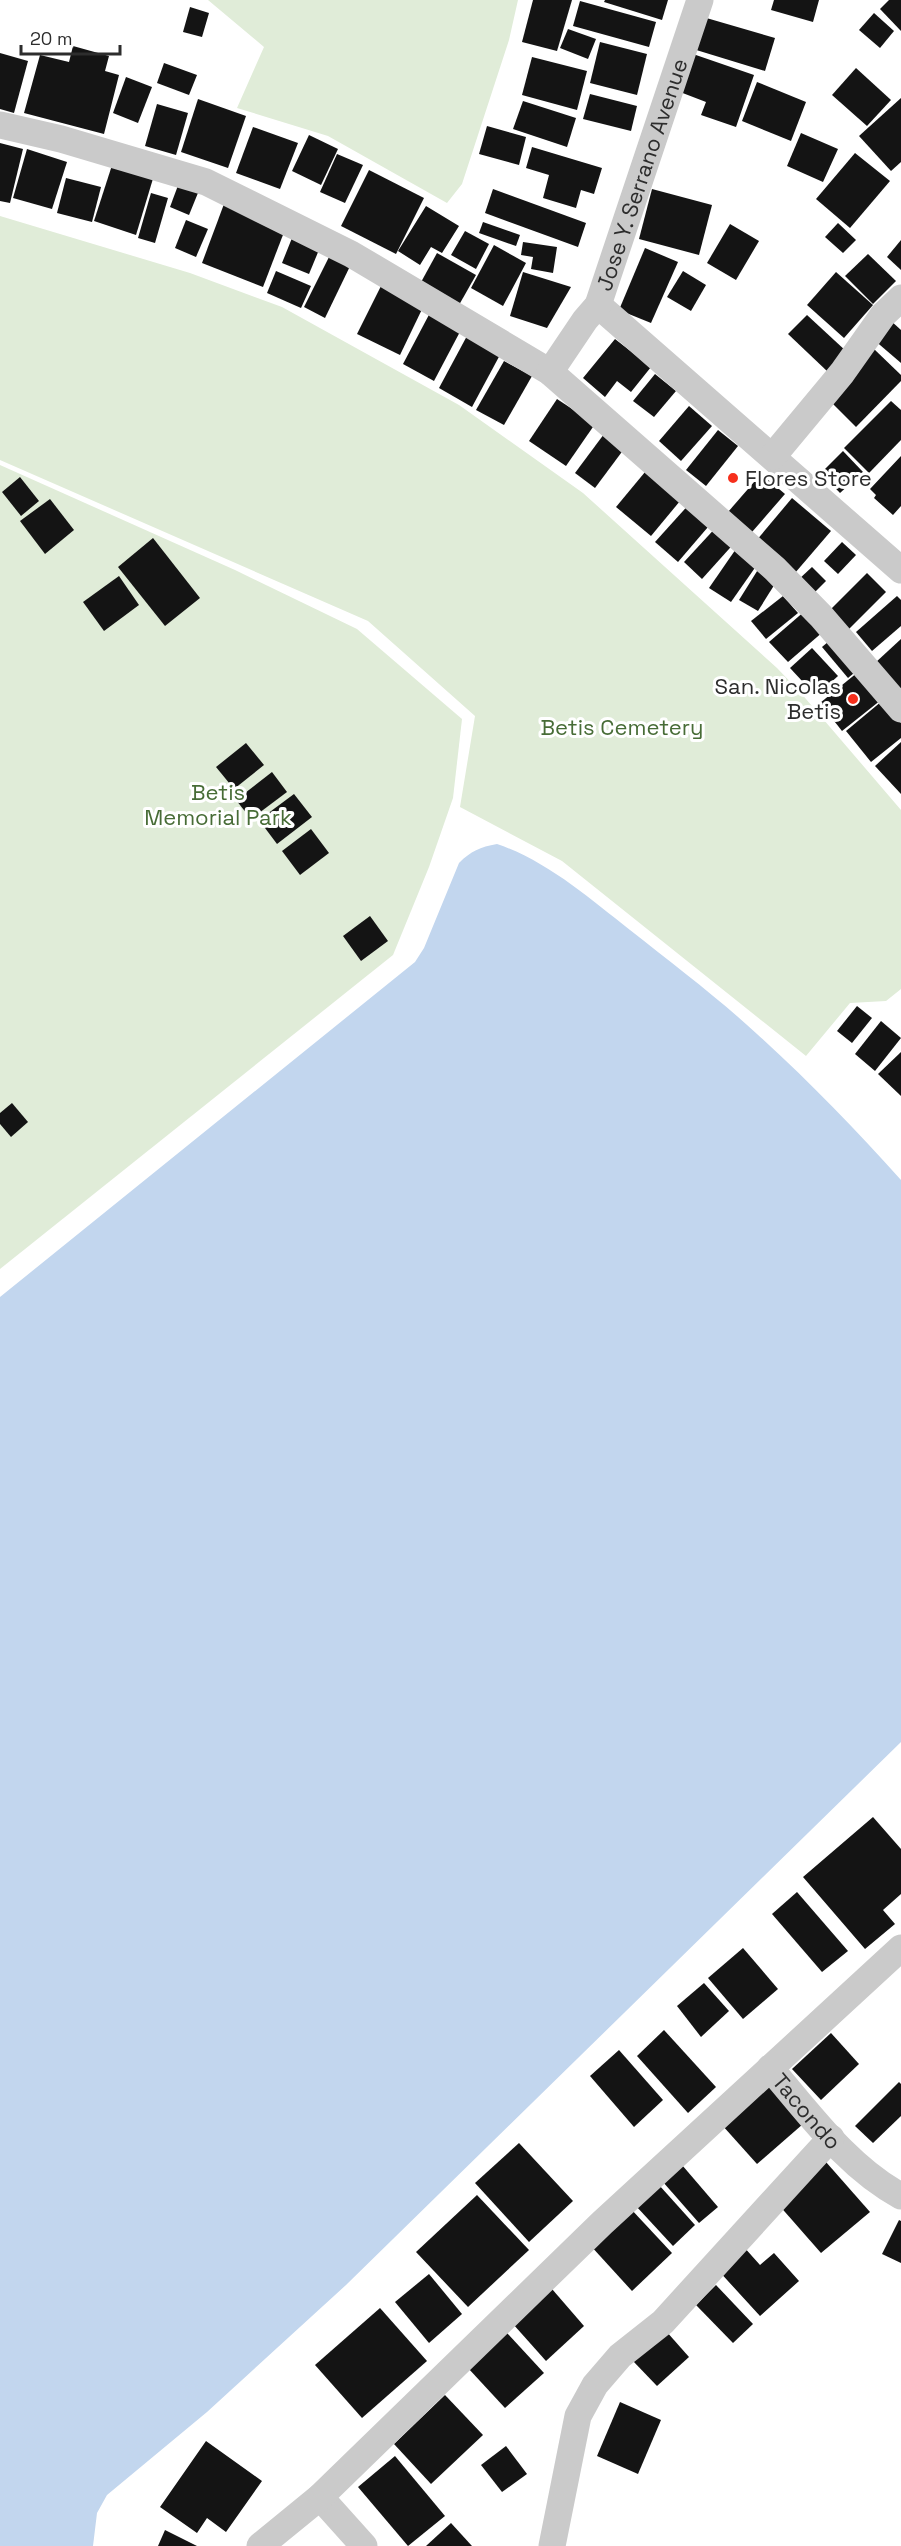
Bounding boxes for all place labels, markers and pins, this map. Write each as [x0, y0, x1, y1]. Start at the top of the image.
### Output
place label: Flores Store [745, 464, 872, 492]
marker: Flores Store [726, 471, 740, 485]
place label: San. Nicolas Betis [715, 672, 841, 725]
marker: San. Nicolas Betis [846, 692, 860, 706]

